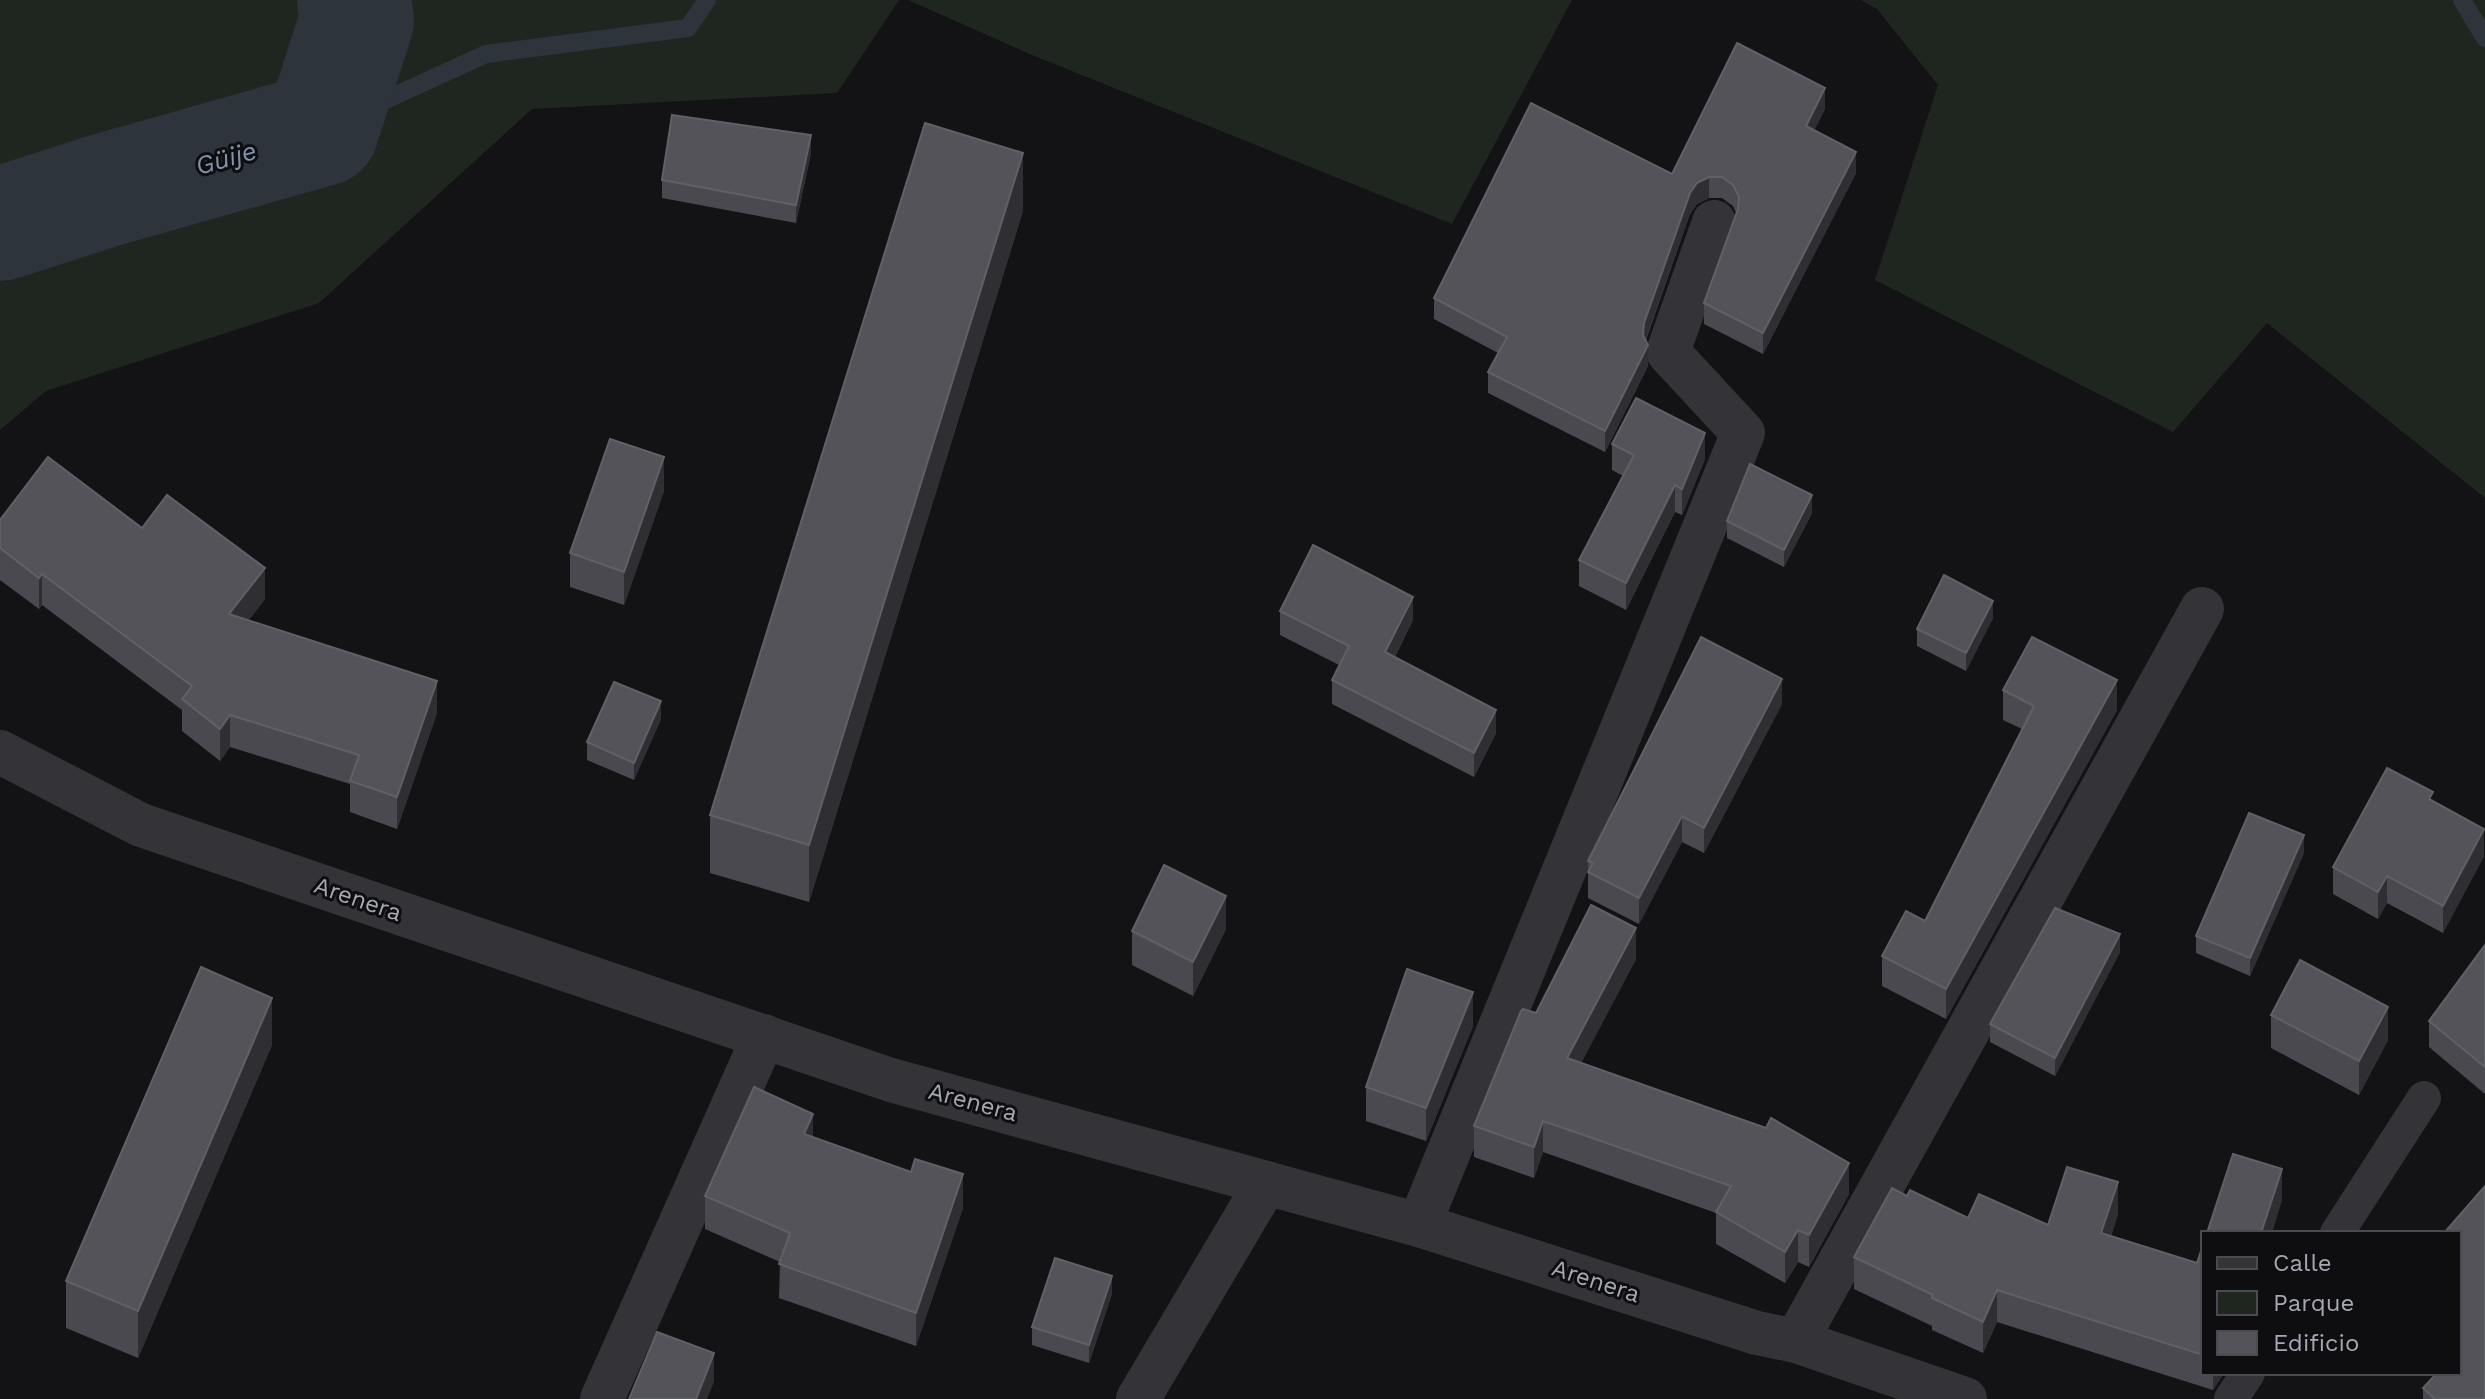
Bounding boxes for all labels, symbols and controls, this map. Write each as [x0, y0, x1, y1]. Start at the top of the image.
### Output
water label: Güije [192, 135, 260, 181]
street label: Arenera [310, 871, 406, 927]
street label: Arenera [926, 1077, 1020, 1127]
legend [2201, 1231, 2461, 1375]
text: Calle [2273, 1249, 2332, 1277]
street label: Arenera [1548, 1254, 1644, 1308]
text: Parque [2273, 1289, 2354, 1317]
text: Edificio [2273, 1329, 2359, 1357]

